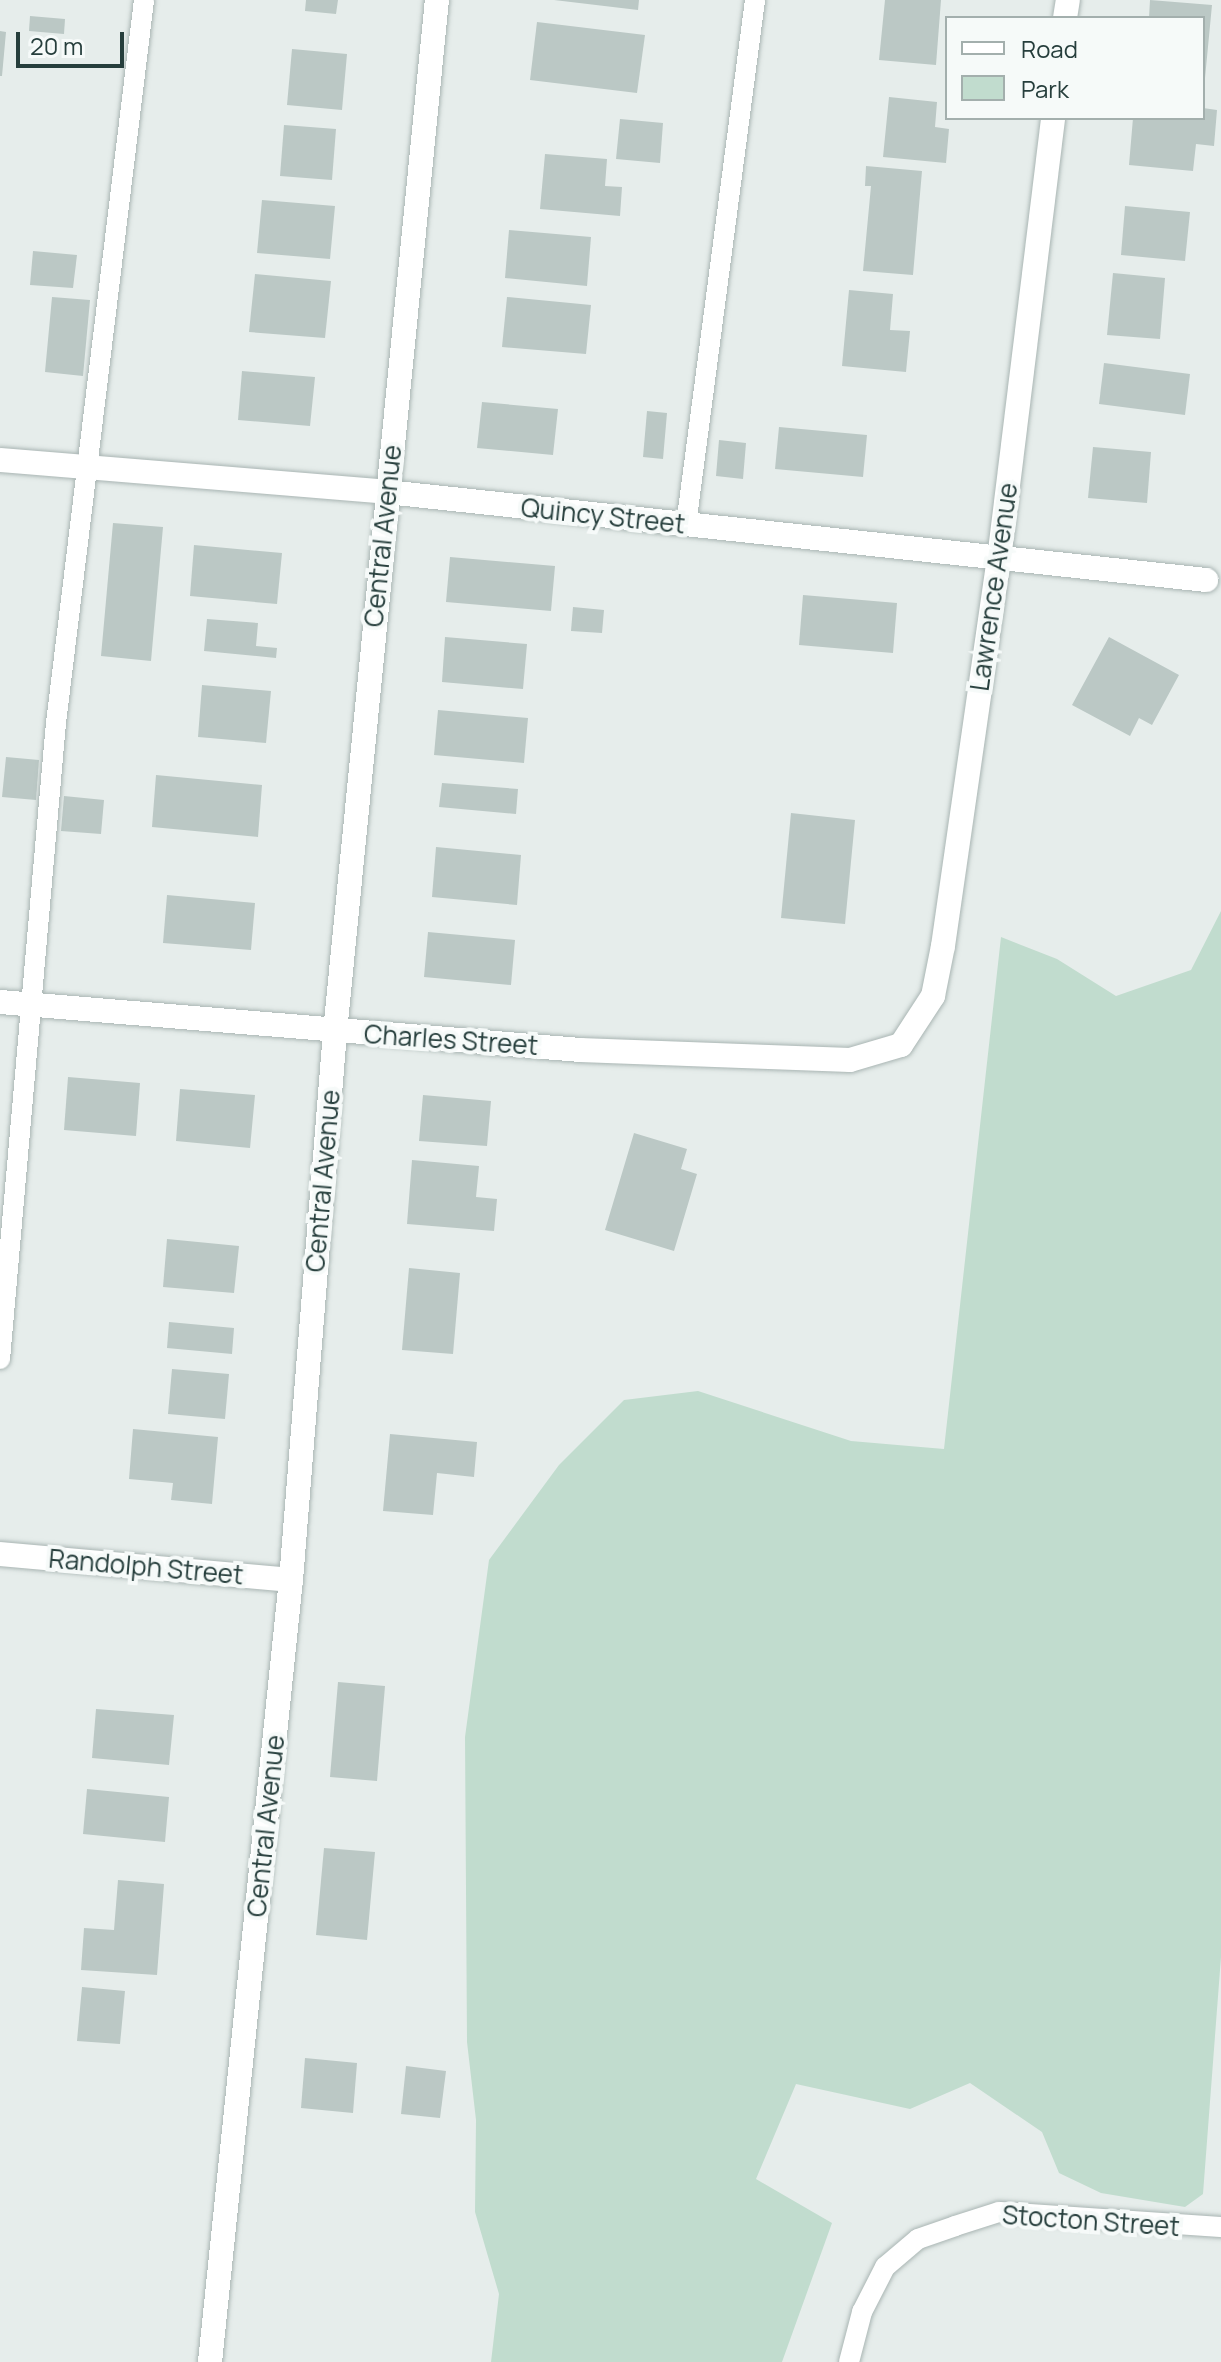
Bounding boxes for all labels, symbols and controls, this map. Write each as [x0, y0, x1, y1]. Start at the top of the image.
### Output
scale bar [20, 16, 128, 66]
legend [945, 16, 1205, 120]
text: 20 m [30, 29, 83, 62]
text: Road [1021, 32, 1078, 65]
text: Park [1021, 72, 1069, 105]
street label: Central Avenue [358, 443, 408, 629]
street label: Lawrence Avenue [964, 481, 1024, 693]
street label: Quincy Street [519, 492, 687, 540]
street label: Charles Street [363, 1018, 539, 1062]
street label: Central Avenue [299, 1089, 347, 1273]
street label: Randolph Street [47, 1543, 245, 1591]
street label: Central Avenue [241, 1733, 291, 1919]
street label: Stocton Street [1001, 2199, 1181, 2243]

